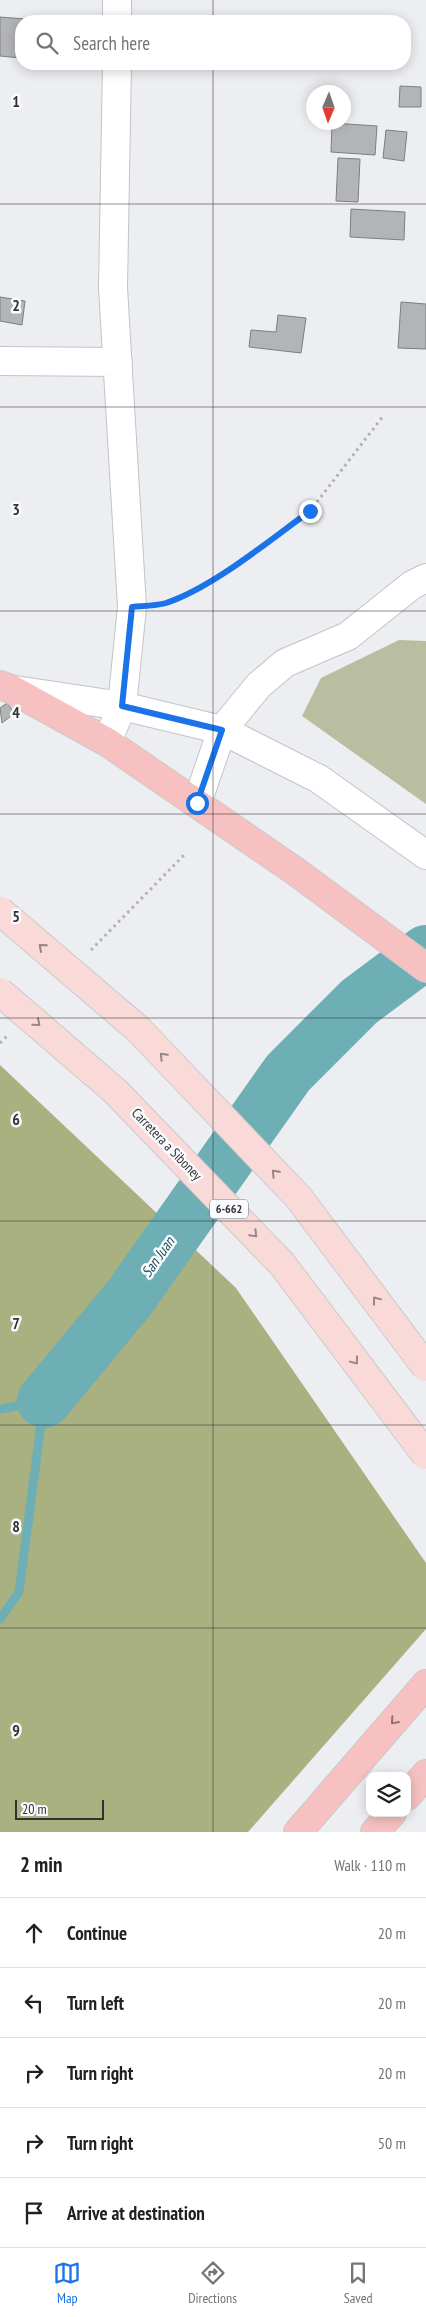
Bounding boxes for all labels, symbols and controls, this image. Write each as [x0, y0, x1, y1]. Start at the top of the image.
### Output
search box [15, 15, 411, 70]
icon: search [33, 29, 61, 57]
text: Search here [73, 31, 150, 55]
north arrow [306, 85, 351, 130]
text: 1 [12, 91, 20, 111]
text: 2 [12, 295, 20, 315]
text: 3 [12, 499, 20, 519]
route end [299, 500, 322, 523]
text: 4 [12, 702, 20, 722]
route start [186, 792, 209, 815]
text: 5 [12, 906, 20, 926]
one-way arrow [39, 945, 48, 953]
one-way arrow [31, 1018, 40, 1026]
one-way arrow [160, 1052, 169, 1061]
street label: Carretera a Siboney [128, 1104, 207, 1185]
text: 6 [12, 1109, 20, 1129]
one-way arrow [272, 1170, 281, 1179]
road number: 6-662 [210, 1200, 248, 1218]
one-way arrow [248, 1228, 257, 1237]
water label: San Juan [137, 1232, 179, 1281]
one-way arrow [373, 1297, 381, 1306]
text: 7 [12, 1313, 20, 1333]
one-way arrow [349, 1355, 358, 1365]
text: 8 [12, 1516, 20, 1536]
one-way arrow [391, 1715, 400, 1724]
text: 9 [12, 1720, 20, 1740]
map controls [366, 1772, 411, 1817]
button: layers [366, 1772, 411, 1817]
scale bar [15, 1797, 104, 1820]
text: 20 m [22, 1800, 47, 1818]
text: 2 min [20, 1851, 62, 1878]
text: Walk · 110 m [334, 1855, 406, 1875]
icon: ahead [20, 1919, 48, 1947]
text: Continue [67, 1921, 127, 1945]
text: 20 m [378, 1923, 406, 1943]
icon: left [20, 1989, 48, 2017]
text: Turn left [67, 1991, 124, 2015]
text: 20 m [378, 1993, 406, 2013]
icon: right [20, 2059, 48, 2087]
text: Turn right [67, 2061, 133, 2085]
text: 20 m [378, 2063, 406, 2083]
icon: right [20, 2129, 48, 2157]
text: Turn right [67, 2131, 133, 2155]
text: 50 m [378, 2133, 406, 2153]
icon: arrive [20, 2199, 48, 2227]
text: Arrive at destination [67, 2201, 205, 2225]
tab: Map [53, 2259, 81, 2307]
tab: Directions [188, 2259, 237, 2307]
tab: Saved [344, 2259, 373, 2307]

